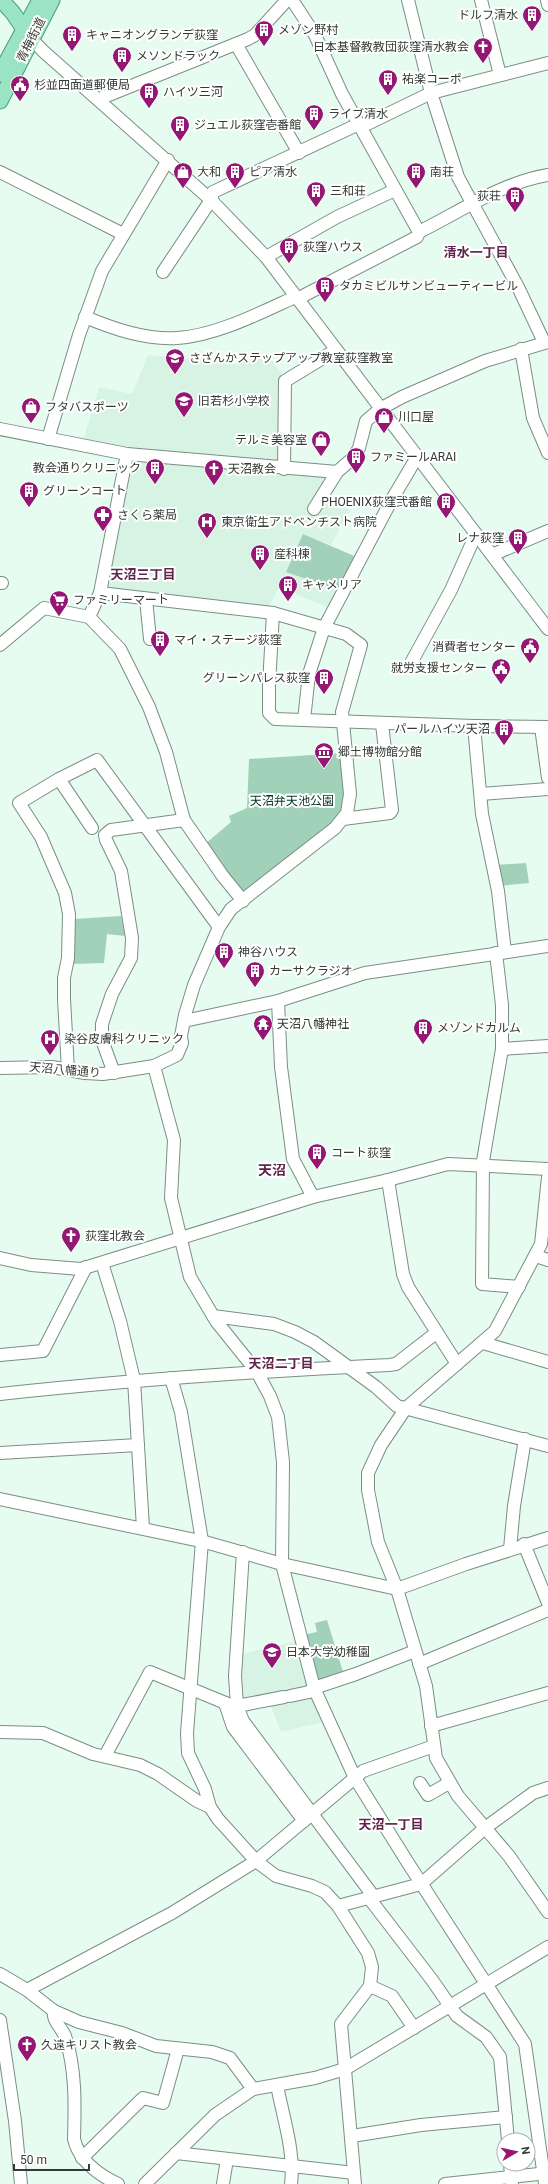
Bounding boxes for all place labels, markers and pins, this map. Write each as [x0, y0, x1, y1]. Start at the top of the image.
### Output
building icon: ドルフ清水 [521, 4, 543, 32]
place label: ドルフ清水 [458, 8, 518, 22]
building icon: メゾン野村 [253, 19, 275, 47]
place label: メゾン野村 [278, 23, 339, 37]
building icon: キャニオングランデ荻窪 [61, 24, 83, 52]
place label: キャニオングランデ荻窪 [86, 28, 218, 42]
church icon: 日本基督教教団荻窪清水教会 [472, 36, 494, 64]
place label: 日本基督教教団荻窪清水教会 [313, 40, 469, 54]
building icon: メソンドラック [111, 45, 133, 73]
place label: メソンドラック [136, 49, 220, 63]
building icon: 祐楽コーポ [377, 68, 399, 96]
place label: 祐楽コーポ [402, 72, 462, 86]
public building icon: 杉並四面道郵便局 [9, 74, 31, 102]
place label: 杉並四面道郵便局 [34, 78, 130, 92]
building icon: ハイツ三河 [138, 81, 160, 109]
place label: ハイツ三河 [163, 85, 223, 99]
building icon: ライブ清水 [303, 103, 325, 131]
place label: ライブ清水 [328, 107, 388, 121]
building icon: ジュエル荻窪壱番館 [169, 114, 191, 142]
place label: ジュエル荻窪壱番館 [194, 118, 301, 132]
shop icon: 大和 [172, 161, 194, 189]
building icon: ピア清水 [224, 161, 246, 189]
building icon: 南荘 [405, 161, 427, 189]
place label: 大和 [197, 165, 221, 179]
place label: ピア清水 [249, 165, 297, 179]
place label: 南荘 [430, 165, 454, 179]
building icon: 三和荘 [305, 180, 327, 208]
place label: 三和荘 [330, 184, 366, 198]
building icon: 荻荘 [504, 185, 526, 213]
place label: 荻荘 [477, 189, 501, 203]
building icon: 荻窪ハウス [278, 236, 300, 264]
place label: 荻窪ハウス [303, 240, 363, 254]
building icon: タカミビルサンビューティービル [314, 275, 336, 303]
place label: タカミビルサンビューティービル [339, 279, 518, 293]
school or university icon: さざんかステップアップ教室荻窪教室 [164, 347, 186, 375]
place label: さざんかステップアップ教室荻窪教室 [189, 351, 393, 365]
school or university icon: 旧若杉小学校 [173, 390, 195, 418]
place label: 旧若杉小学校 [198, 394, 270, 408]
shop icon: フタバスポーツ [20, 396, 42, 424]
place label: フタバスポーツ [45, 400, 129, 414]
shop icon: 川口屋 [373, 406, 395, 434]
place label: 川口屋 [398, 410, 434, 424]
shop icon: テルミ美容室 [310, 429, 332, 457]
place label: テルミ美容室 [235, 433, 307, 447]
building icon: ファミールARAI [345, 446, 367, 474]
place label: ファミールARAI [370, 450, 456, 464]
building icon: 教会通りクリニック [144, 457, 166, 485]
church icon: 天沼教会 [203, 458, 225, 486]
place label: 教会通りクリニック [33, 461, 141, 475]
place label: 天沼教会 [228, 462, 276, 476]
building icon: グリーンコート [18, 480, 40, 508]
place label: グリーンコート [43, 484, 126, 498]
building icon: PHOENIX荻窪弐番館 [435, 491, 457, 519]
place label: PHOENIX荻窪弐番館 [321, 495, 432, 509]
pharmacy icon: さくら薬局 [92, 504, 114, 532]
place label: さくら薬局 [117, 508, 177, 522]
hospital icon: 東京衛生アドベンチスト病院 [196, 511, 218, 539]
place label: 東京衛生アドベンチスト病院 [221, 515, 377, 529]
building icon: レナ荻窪 [507, 527, 529, 555]
place label: レナ荻窪 [456, 531, 504, 545]
building icon: 産科棟 [249, 543, 271, 571]
place label: 産科棟 [274, 547, 310, 561]
building icon: キャメリア [277, 574, 299, 602]
place label: キャメリア [302, 578, 362, 592]
supermarket icon: ファミリーマート [48, 589, 70, 617]
place label: ファミリーマート [73, 593, 169, 607]
building icon: マイ・ステージ荻窪 [149, 629, 171, 657]
place label: マイ・ステージ荻窪 [174, 633, 282, 647]
public building icon: 消費者センター [519, 636, 541, 664]
place label: 消費者センター [432, 640, 516, 654]
public building icon: 就労支援センター [490, 657, 512, 685]
place label: 就労支援センター [391, 661, 487, 675]
building icon: グリーンパレス荻窪 [313, 667, 335, 695]
place label: グリーンパレス荻窪 [203, 671, 310, 685]
building icon: パールハイツ天沼 [493, 718, 515, 746]
place label: パールハイツ天沼 [394, 722, 490, 736]
museum icon: 郷土博物館分館 [313, 741, 335, 769]
place label: 郷土博物館分館 [338, 745, 422, 759]
building icon: 神谷ハウス [213, 941, 235, 969]
place label: 神谷ハウス [238, 945, 298, 959]
building icon: カーサクラジオ [244, 960, 266, 988]
place label: カーサクラジオ [269, 964, 353, 978]
temple icon: 天沼八幡神社 [252, 1013, 274, 1041]
place label: 天沼八幡神社 [277, 1017, 349, 1031]
building icon: メゾンドカルム [412, 1017, 434, 1045]
place label: メゾンドカルム [437, 1021, 521, 1035]
hospital icon: 染谷皮膚科クリニック [39, 1028, 61, 1056]
place label: 染谷皮膚科クリニック [64, 1032, 184, 1046]
building icon: コート荻窪 [306, 1142, 328, 1170]
place label: コート荻窪 [331, 1146, 391, 1160]
church icon: 荻窪北教会 [60, 1225, 82, 1253]
place label: 荻窪北教会 [85, 1229, 145, 1243]
school or university icon: 日本大学幼稚園 [261, 1641, 283, 1669]
place label: 日本大学幼稚園 [286, 1645, 370, 1659]
church icon: 久遠キリスト教会 [16, 2034, 38, 2062]
place label: 久遠キリスト教会 [41, 2038, 137, 2052]

